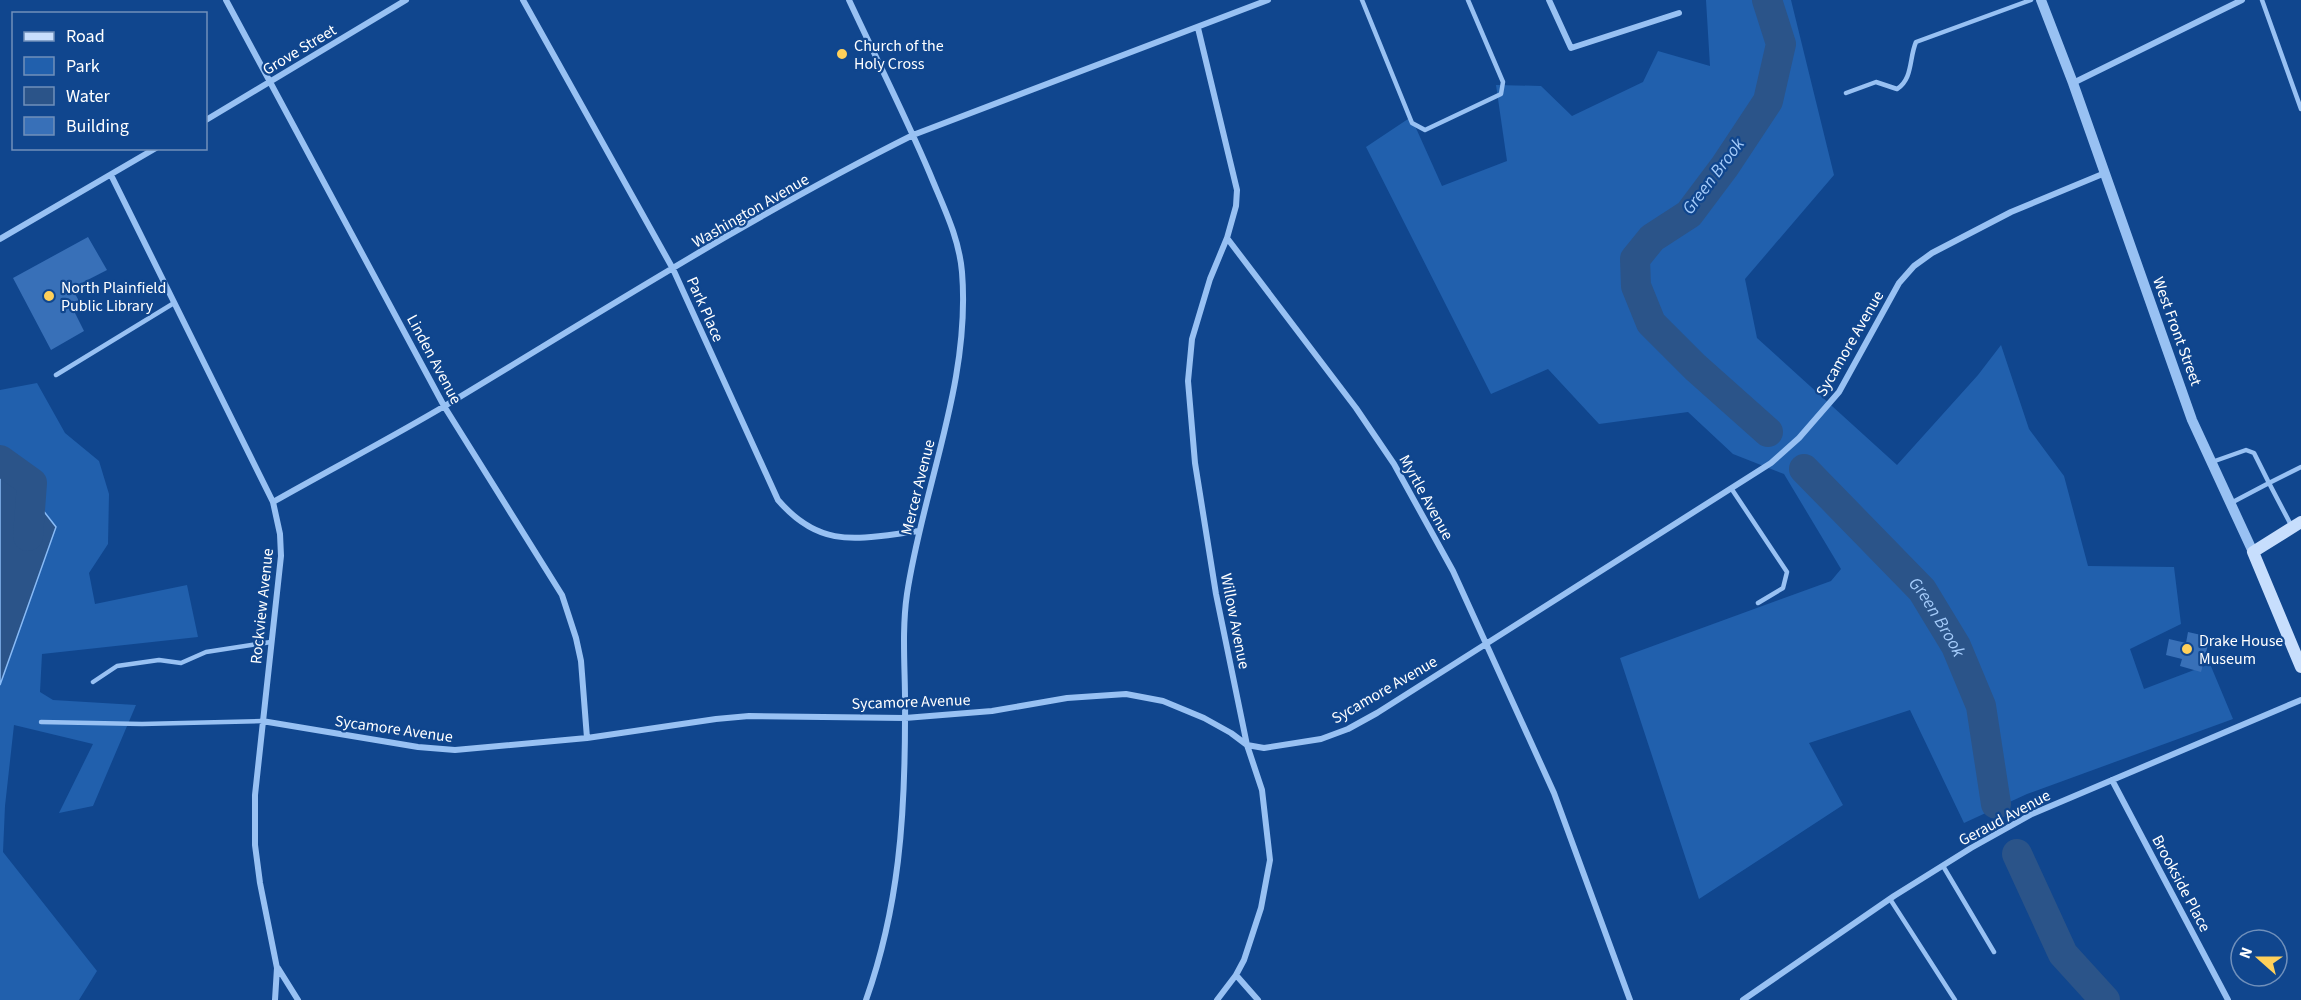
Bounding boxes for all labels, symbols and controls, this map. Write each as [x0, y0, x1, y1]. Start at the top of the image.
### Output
legend [12, 12, 207, 150]
street label: Grove Street [258, 19, 341, 81]
text: Road [66, 24, 105, 49]
place label: Church of the Holy Cross [854, 35, 944, 75]
marker: Church of the Holy Cross [835, 47, 849, 61]
text: Park [66, 54, 100, 79]
text: Water [66, 84, 110, 109]
text: Building [66, 114, 129, 139]
water label: Green Brook [1676, 132, 1751, 220]
street label: Washington Avenue [688, 168, 813, 253]
street label: Park Place [681, 273, 729, 346]
street label: West Front Street [2147, 274, 2207, 389]
place label: North Plainfield Public Library [61, 277, 166, 317]
street label: Sycamore Avenue [1811, 286, 1889, 401]
marker: North Plainfield Public Library [42, 289, 56, 303]
street label: Linden Avenue [401, 311, 467, 408]
street label: Mercer Avenue [895, 437, 941, 537]
street label: Myrtle Avenue [1394, 451, 1459, 544]
street label: Rockview Avenue [245, 547, 279, 665]
street label: Willow Avenue [1215, 571, 1255, 671]
water label: Green Brook [1903, 571, 1971, 661]
place label: Drake House Museum [2199, 630, 2283, 670]
marker: Drake House Museum [2180, 642, 2194, 656]
street label: Sycamore Avenue [1327, 651, 1442, 729]
street label: Sycamore Avenue [851, 689, 971, 715]
street label: Sycamore Avenue [333, 710, 454, 748]
street label: Geraud Avenue [1955, 784, 2054, 851]
street label: Brookside Place [2146, 831, 2216, 936]
north arrow [2229, 928, 2289, 988]
text: N [2234, 944, 2258, 962]

